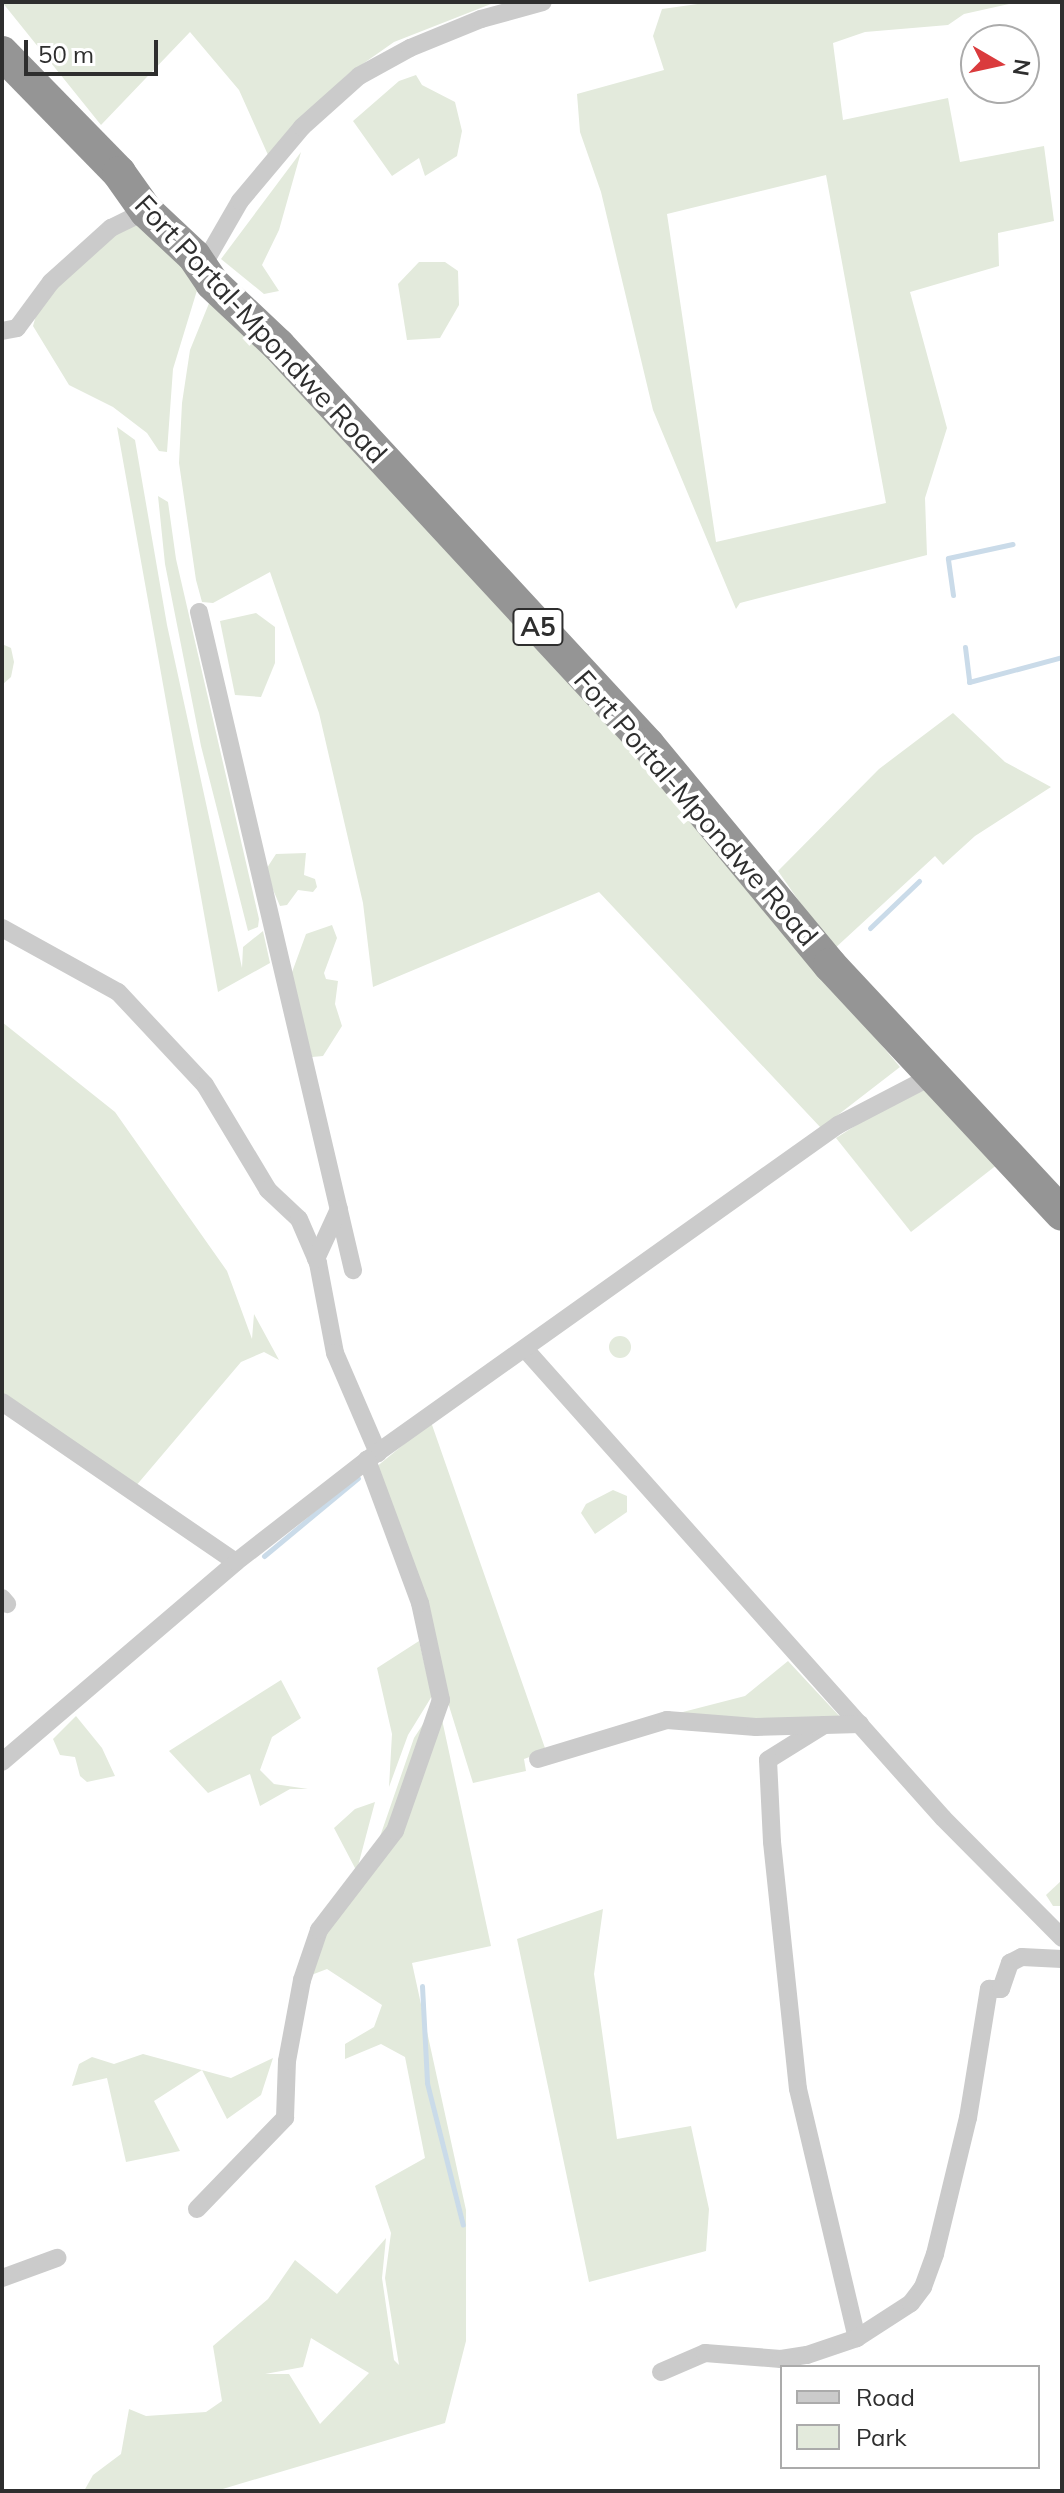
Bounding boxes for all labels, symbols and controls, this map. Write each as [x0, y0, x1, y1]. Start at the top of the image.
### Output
scale bar [28, 24, 162, 74]
north arrow [960, 24, 1040, 104]
text: 50 m [38, 39, 94, 69]
text: N [1007, 57, 1037, 78]
street label: Fort Portal-Mpondwe Road [128, 188, 394, 470]
road number: A5 [512, 605, 564, 649]
street label: Fort Portal-Mpondwe Road [567, 663, 825, 953]
legend [780, 2365, 1040, 2469]
text: Road [856, 2382, 915, 2412]
text: Park [856, 2422, 907, 2452]

